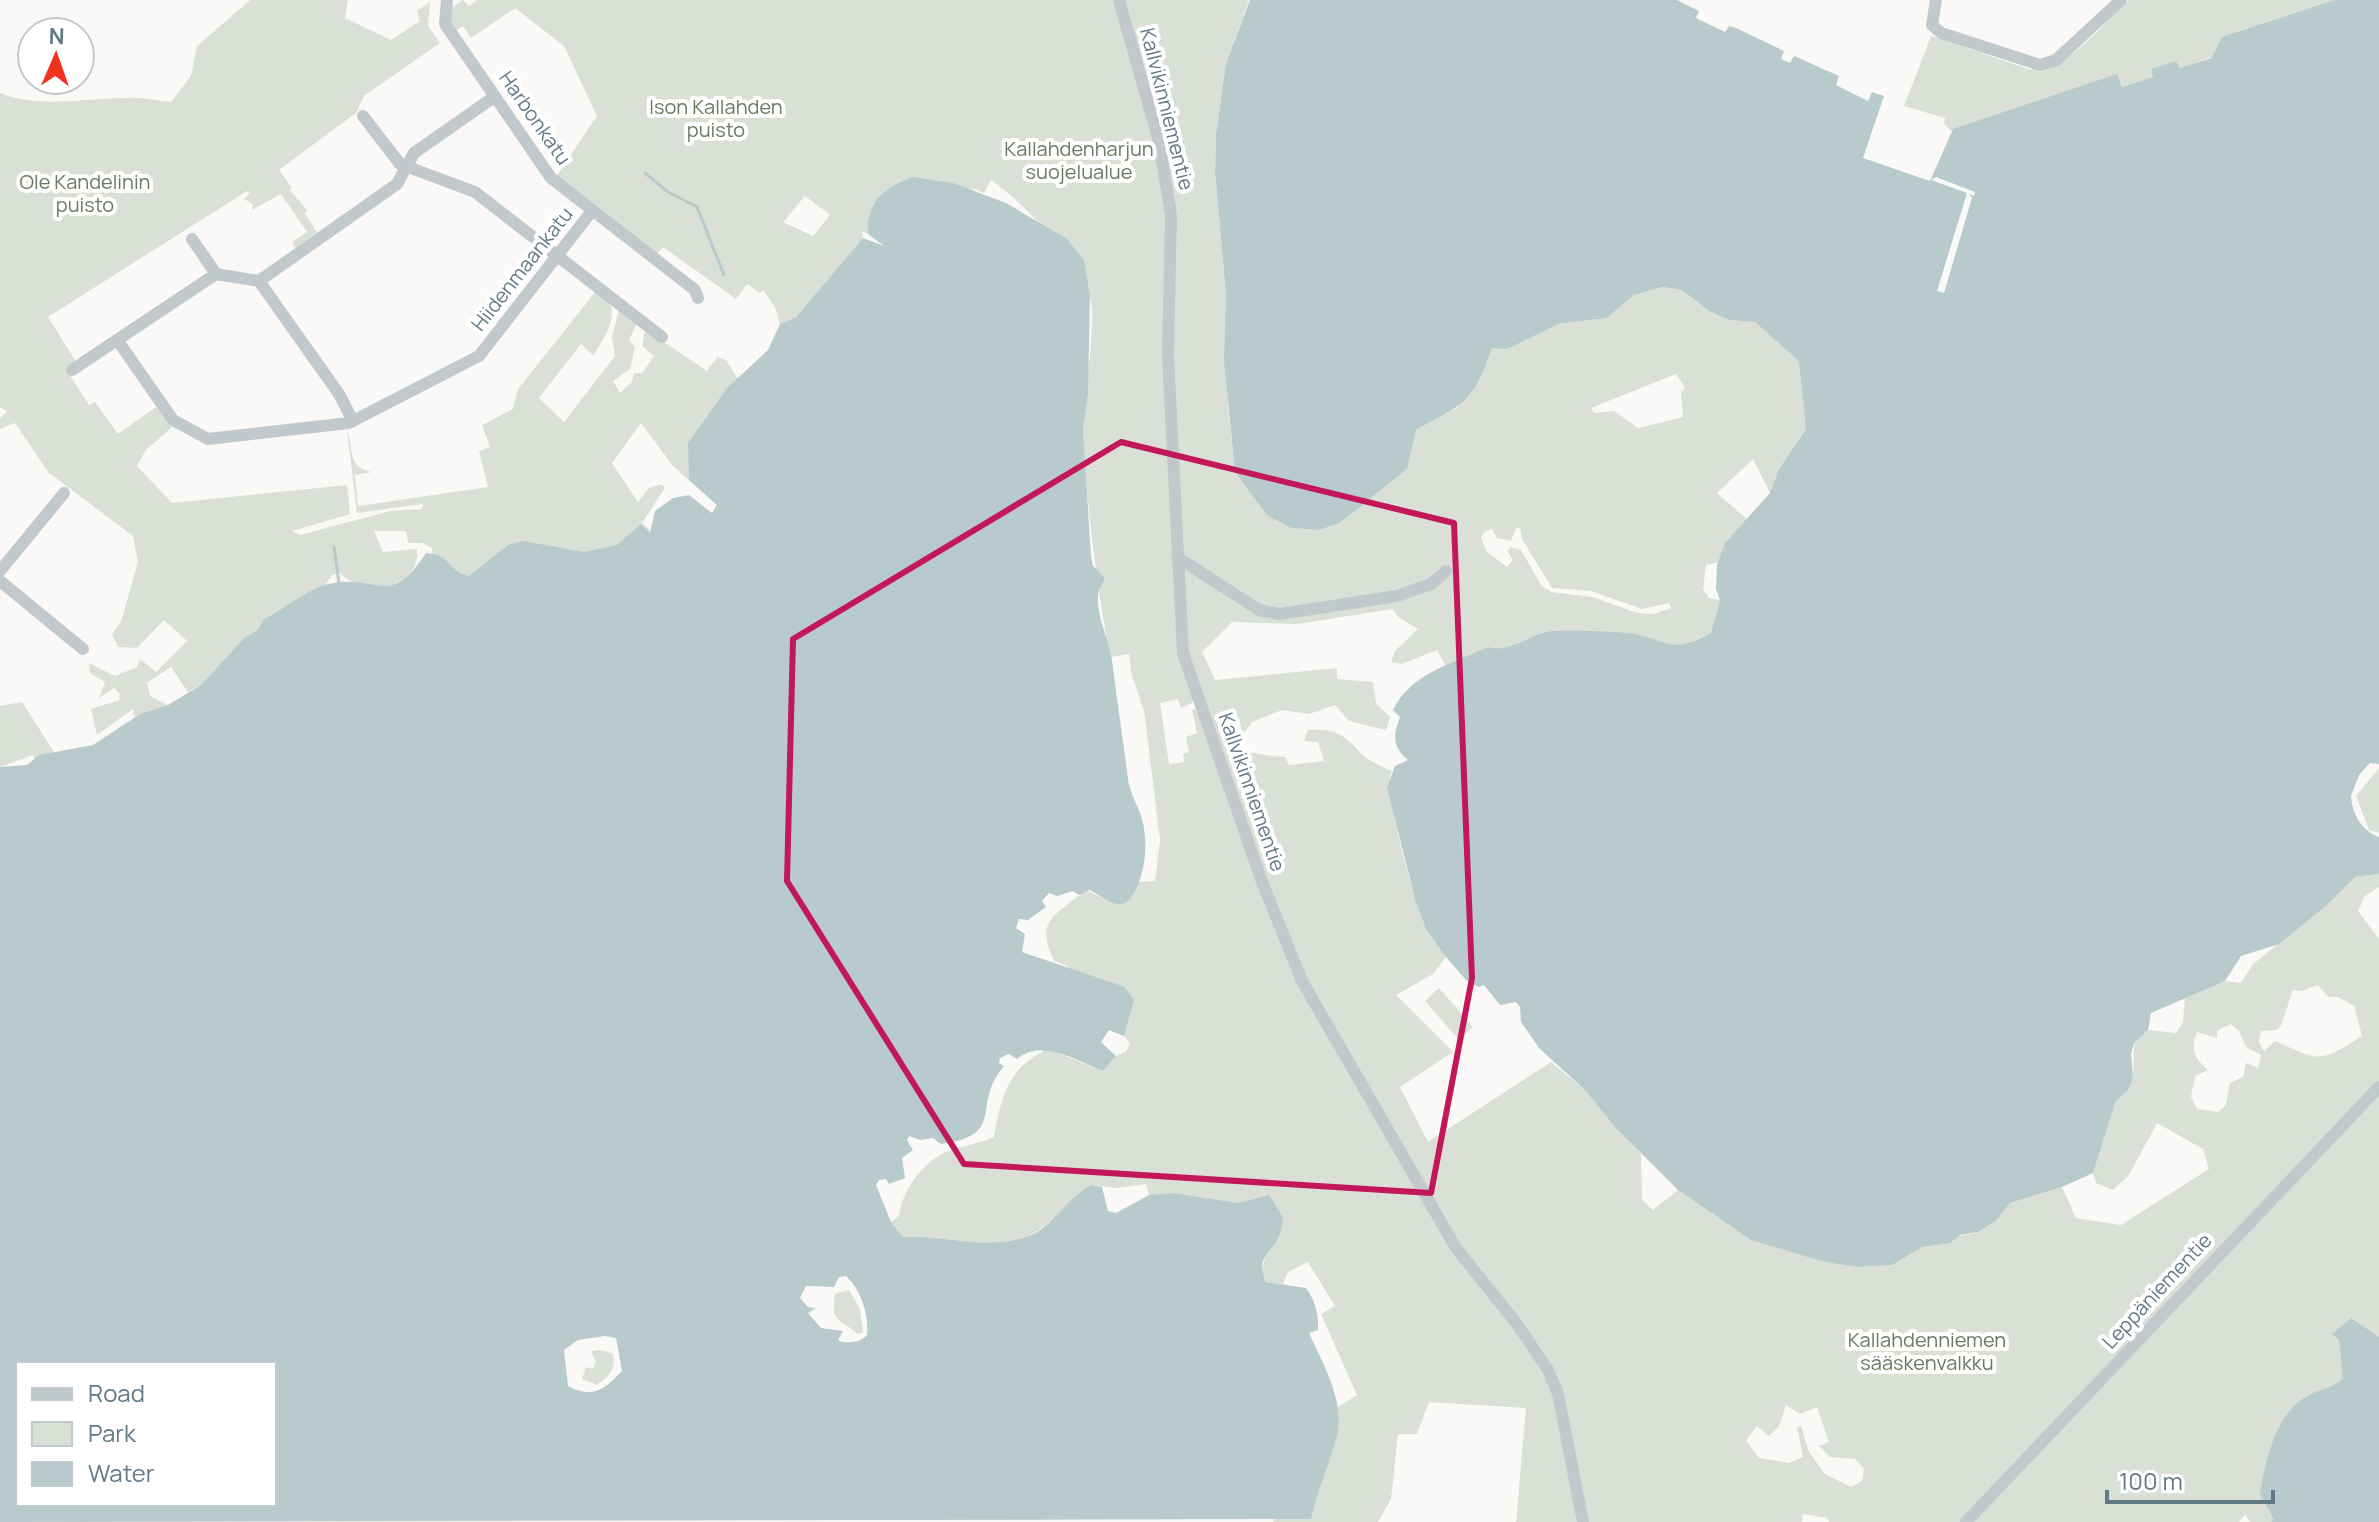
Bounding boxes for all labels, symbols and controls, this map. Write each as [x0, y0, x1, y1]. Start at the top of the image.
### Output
north arrow [16, 16, 96, 96]
text: N [48, 21, 65, 51]
street label: Kallvikinniementie [1134, 25, 1201, 193]
street label: Harbonkatu [493, 66, 578, 170]
park label: Ison Kallahden puisto [649, 93, 783, 143]
park label: Kallahdenharjun suojelualue [1004, 135, 1154, 185]
park label: Ole Kandelinin puisto [20, 168, 150, 218]
street label: Hiidenmaankatu [465, 201, 578, 336]
street label: Kallvikinniementie [1213, 709, 1292, 875]
street label: Leppäniementie [2096, 1227, 2217, 1354]
park label: Kallahdenniemen sääskenvalkku [1848, 1326, 2006, 1376]
legend [16, 1362, 276, 1506]
text: Road [88, 1376, 145, 1409]
text: Park [88, 1416, 137, 1449]
scale bar [2107, 1454, 2273, 1504]
text: Water [88, 1456, 155, 1489]
text: 100 m [2119, 1464, 2183, 1497]

